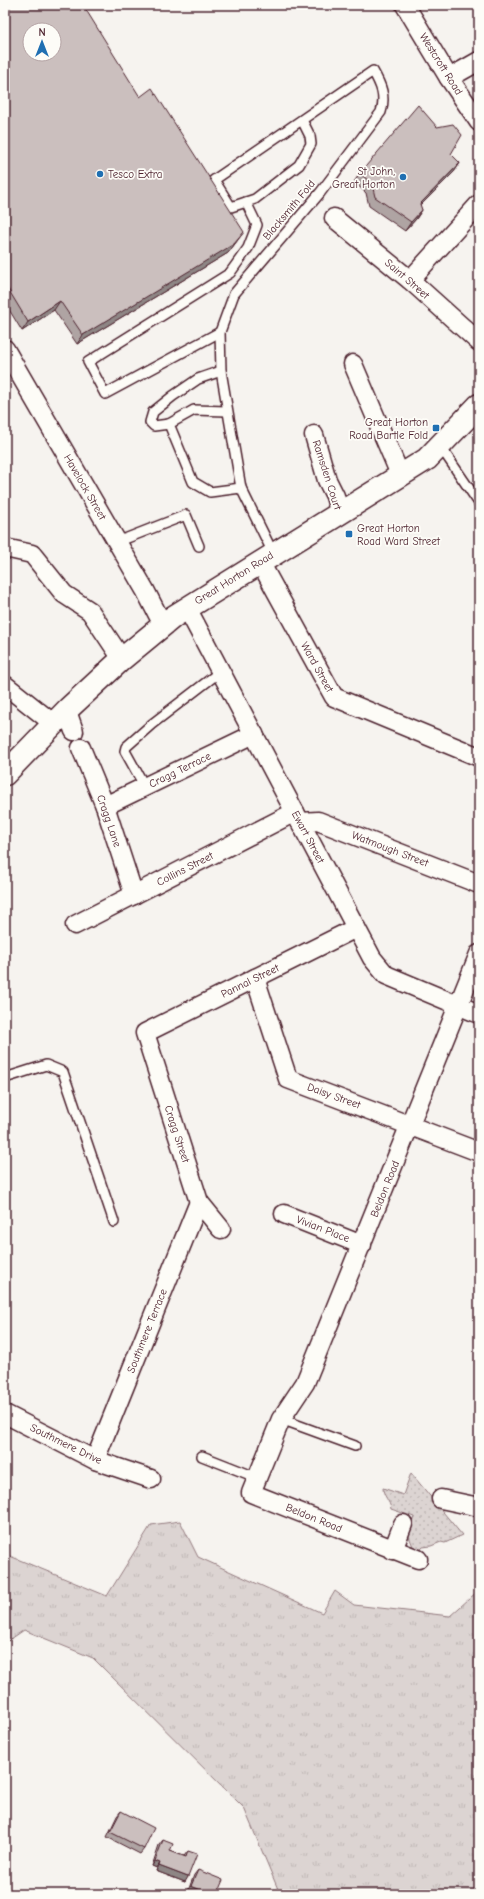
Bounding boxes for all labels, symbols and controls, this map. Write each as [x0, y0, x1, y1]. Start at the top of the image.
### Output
north arrow [22, 22, 62, 62]
text: N [38, 26, 46, 39]
street label: Westcroft Road [417, 31, 465, 98]
place label: St John, Great Horton [332, 165, 395, 191]
place label: Tesco Extra [108, 168, 163, 181]
marker: Tesco Extra [95, 169, 105, 179]
marker: St John, Great Horton [398, 172, 408, 182]
street label: Blacksmith Fold [260, 177, 318, 243]
street label: Saint Street [382, 256, 433, 302]
place label: Great Horton Road Bartle Fold [349, 416, 428, 442]
marker: Great Horton Road Bartle Fold [431, 423, 441, 433]
street label: Ramsden Court [310, 438, 345, 512]
street label: Havelock Street [61, 452, 109, 523]
place label: Great Horton Road Ward Street [357, 522, 441, 548]
marker: Great Horton Road Ward Street [344, 529, 354, 539]
street label: Great Horton Road [192, 548, 276, 607]
street label: Ward Street [298, 640, 337, 695]
street label: Cragg Terrace [147, 749, 214, 791]
street label: Cragg Lane [94, 793, 124, 849]
street label: Ewart Street [289, 809, 328, 866]
street label: Watmough Street [350, 828, 431, 870]
street label: Collins Street [155, 849, 216, 889]
street label: Pannal Street [219, 961, 282, 1001]
street label: Daisy Street [306, 1080, 363, 1112]
street label: Cragg Street [162, 1104, 193, 1165]
street label: Beldon Road [368, 1159, 402, 1219]
street label: Vivian Place [295, 1213, 352, 1245]
street label: Southmere Terrace [124, 1286, 170, 1375]
street label: Southmere Drive [28, 1421, 104, 1467]
street label: Beldon Road [284, 1501, 344, 1535]

